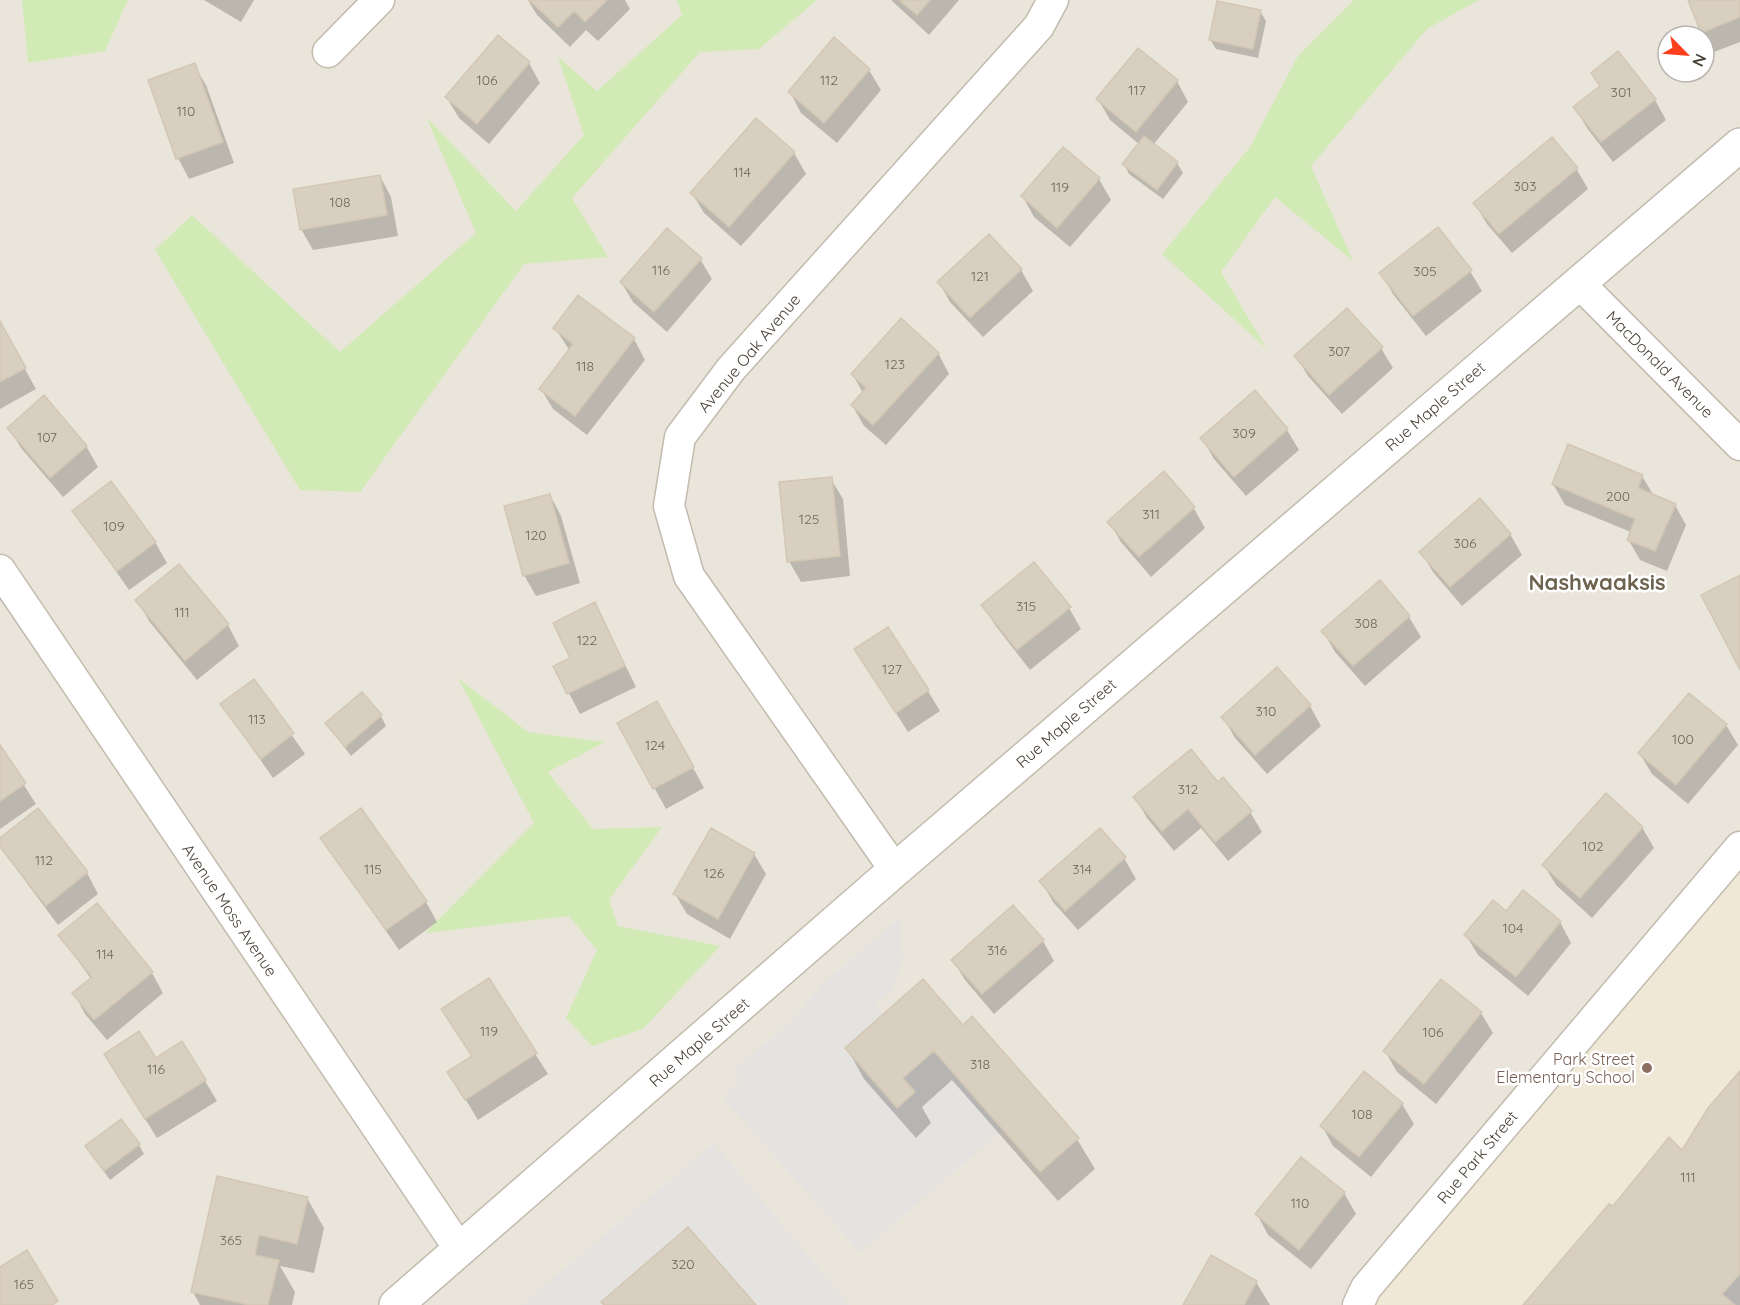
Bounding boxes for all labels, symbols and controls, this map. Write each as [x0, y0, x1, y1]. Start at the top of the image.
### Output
north arrow [1656, 24, 1716, 84]
text: N [1688, 51, 1711, 70]
house number: 106 [476, 71, 498, 89]
house number: 112 [820, 71, 838, 89]
house number: 117 [1128, 81, 1146, 99]
house number: 301 [1611, 83, 1631, 101]
house number: 110 [177, 102, 195, 120]
house number: 114 [733, 163, 751, 181]
house number: 303 [1513, 177, 1537, 195]
house number: 119 [1051, 178, 1069, 196]
house number: 108 [329, 193, 351, 211]
house number: 116 [652, 261, 670, 279]
house number: 305 [1413, 262, 1437, 280]
house number: 121 [971, 267, 989, 285]
street label: Avenue Oak Avenue [694, 290, 804, 416]
street label: MacDonald Avenue [1602, 306, 1718, 422]
house number: 307 [1328, 342, 1350, 360]
house number: 123 [885, 355, 905, 373]
house number: 118 [576, 357, 594, 375]
street label: Rue Maple Street [1381, 357, 1489, 455]
house number: 309 [1232, 424, 1256, 442]
house number: 107 [37, 428, 57, 446]
house number: 200 [1606, 487, 1630, 505]
house number: 311 [1142, 505, 1160, 523]
house number: 125 [799, 510, 819, 528]
house number: 109 [103, 517, 125, 535]
house number: 120 [525, 526, 547, 544]
house number: 306 [1453, 534, 1477, 552]
district label: Nashwaaksis [1528, 568, 1666, 596]
house number: 315 [1016, 597, 1036, 615]
house number: 111 [174, 603, 190, 621]
house number: 308 [1354, 614, 1378, 632]
house number: 122 [577, 631, 598, 649]
house number: 127 [882, 660, 902, 678]
street label: Rue Maple Street [1012, 674, 1120, 772]
house number: 310 [1256, 702, 1276, 720]
house number: 113 [248, 710, 266, 728]
house number: 100 [1672, 730, 1694, 748]
house number: 124 [645, 736, 665, 754]
house number: 312 [1178, 780, 1198, 798]
house number: 102 [1582, 837, 1604, 855]
street label: Avenue Moss Avenue [178, 840, 282, 980]
house number: 112 [35, 851, 53, 869]
house number: 115 [364, 860, 382, 878]
house number: 314 [1072, 860, 1092, 878]
house number: 126 [704, 864, 725, 882]
house number: 104 [1503, 919, 1523, 937]
house number: 316 [987, 941, 1007, 959]
house number: 114 [96, 945, 114, 963]
street label: Rue Maple Street [645, 993, 753, 1091]
house number: 119 [480, 1022, 498, 1040]
house number: 106 [1422, 1023, 1444, 1041]
place label: Park Street Elementary School [1496, 1049, 1635, 1087]
house number: 318 [970, 1055, 990, 1073]
house number: 116 [147, 1060, 165, 1078]
marker: Park Street Elementary School [1640, 1061, 1654, 1075]
house number: 108 [1351, 1105, 1373, 1123]
street label: Rue Park Street [1432, 1107, 1522, 1207]
house number: 111 [1680, 1168, 1696, 1186]
house number: 110 [1291, 1194, 1309, 1212]
house number: 365 [220, 1231, 242, 1249]
house number: 320 [671, 1255, 695, 1273]
house number: 165 [14, 1275, 34, 1293]

